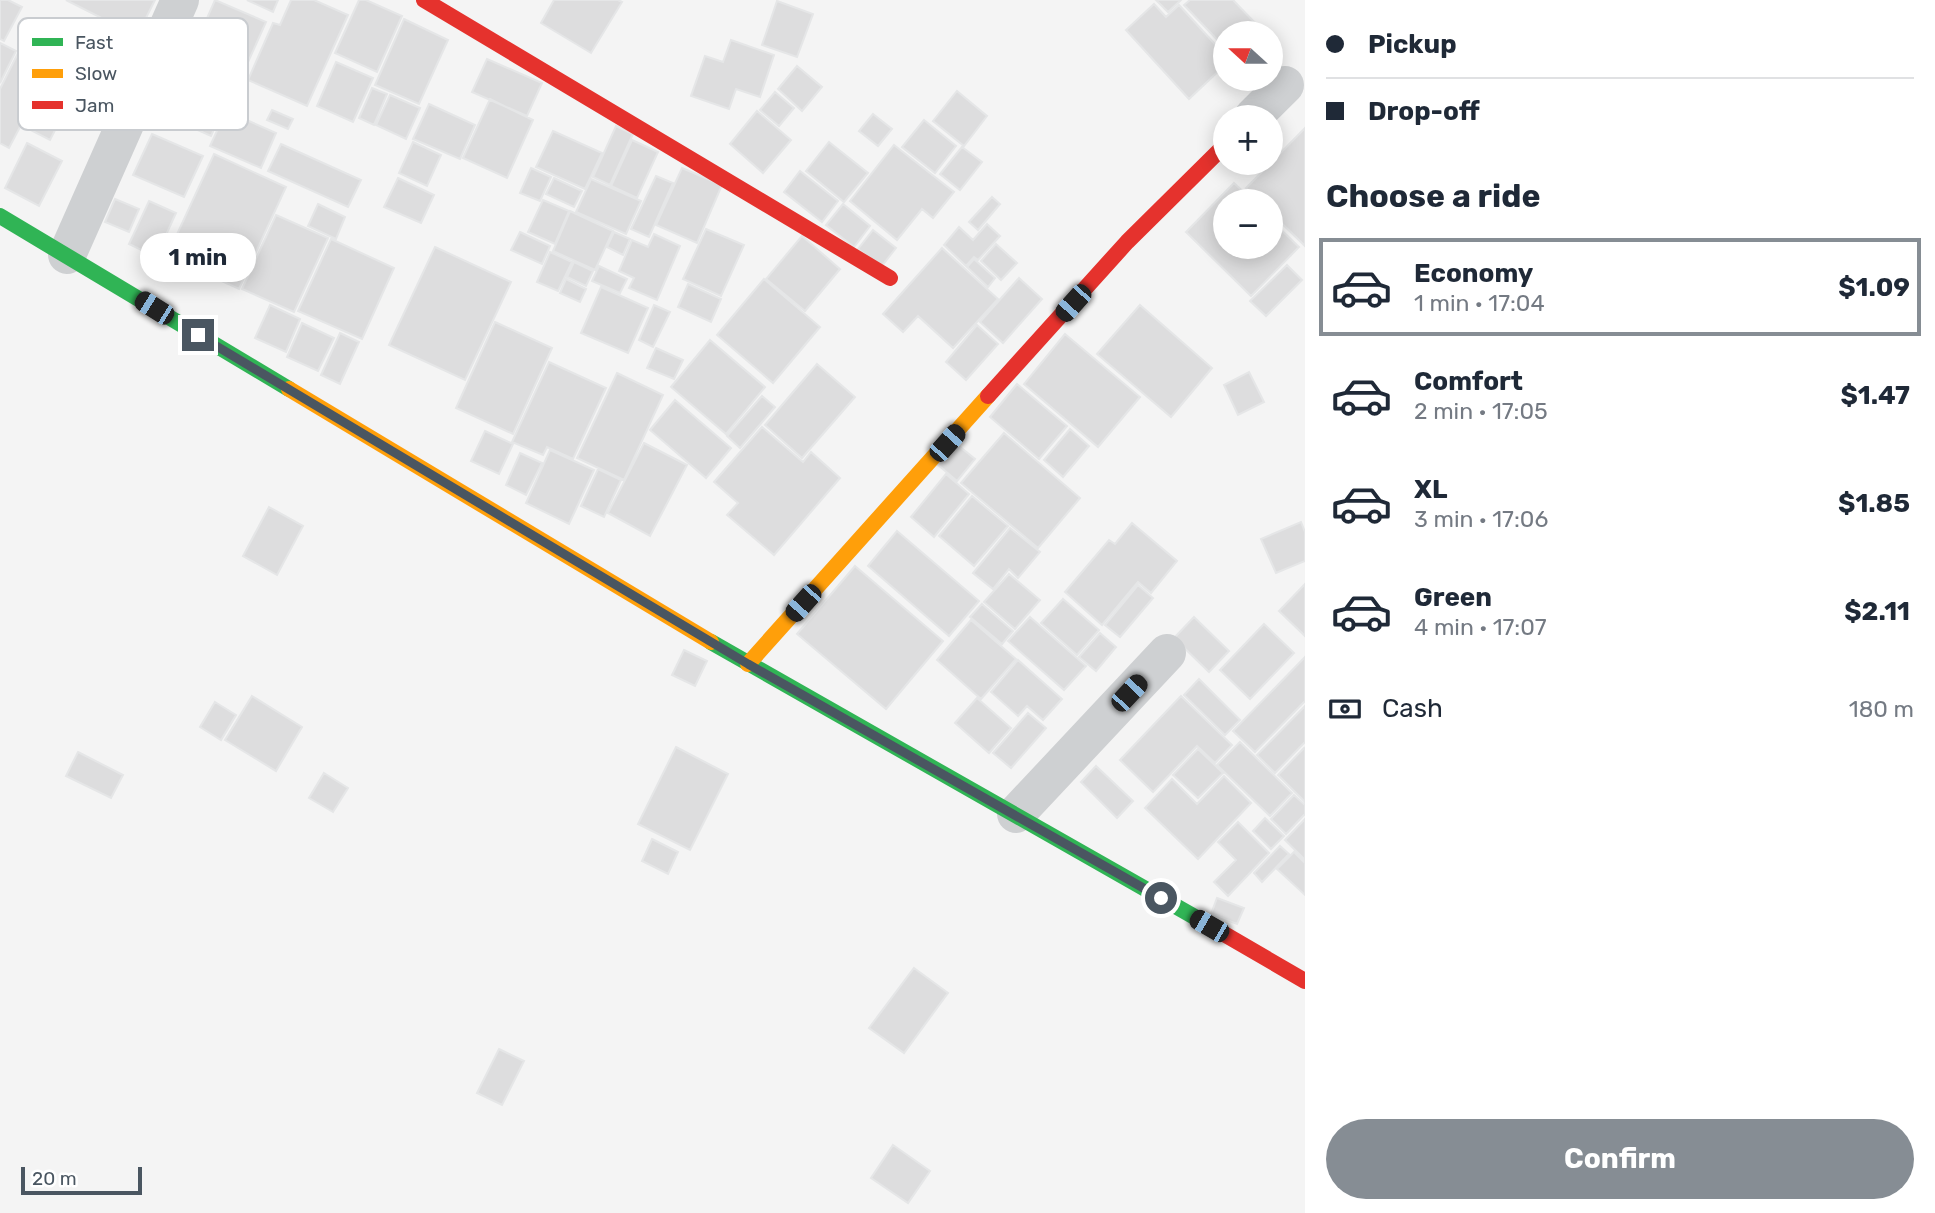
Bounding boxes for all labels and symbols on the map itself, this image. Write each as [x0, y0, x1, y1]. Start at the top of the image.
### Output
legend [18, 18, 248, 130]
north arrow [1213, 21, 1283, 91]
text: Fast [75, 31, 114, 54]
text: Slow [75, 62, 117, 85]
text: Jam [75, 94, 114, 117]
callout: 1 min [140, 233, 256, 282]
car [1052, 280, 1095, 326]
car [131, 288, 178, 328]
route end [182, 319, 214, 351]
car [926, 420, 969, 466]
car [782, 580, 825, 626]
car [1107, 670, 1152, 716]
route start [1145, 882, 1177, 914]
car [1186, 906, 1233, 946]
scale bar [21, 1164, 142, 1196]

